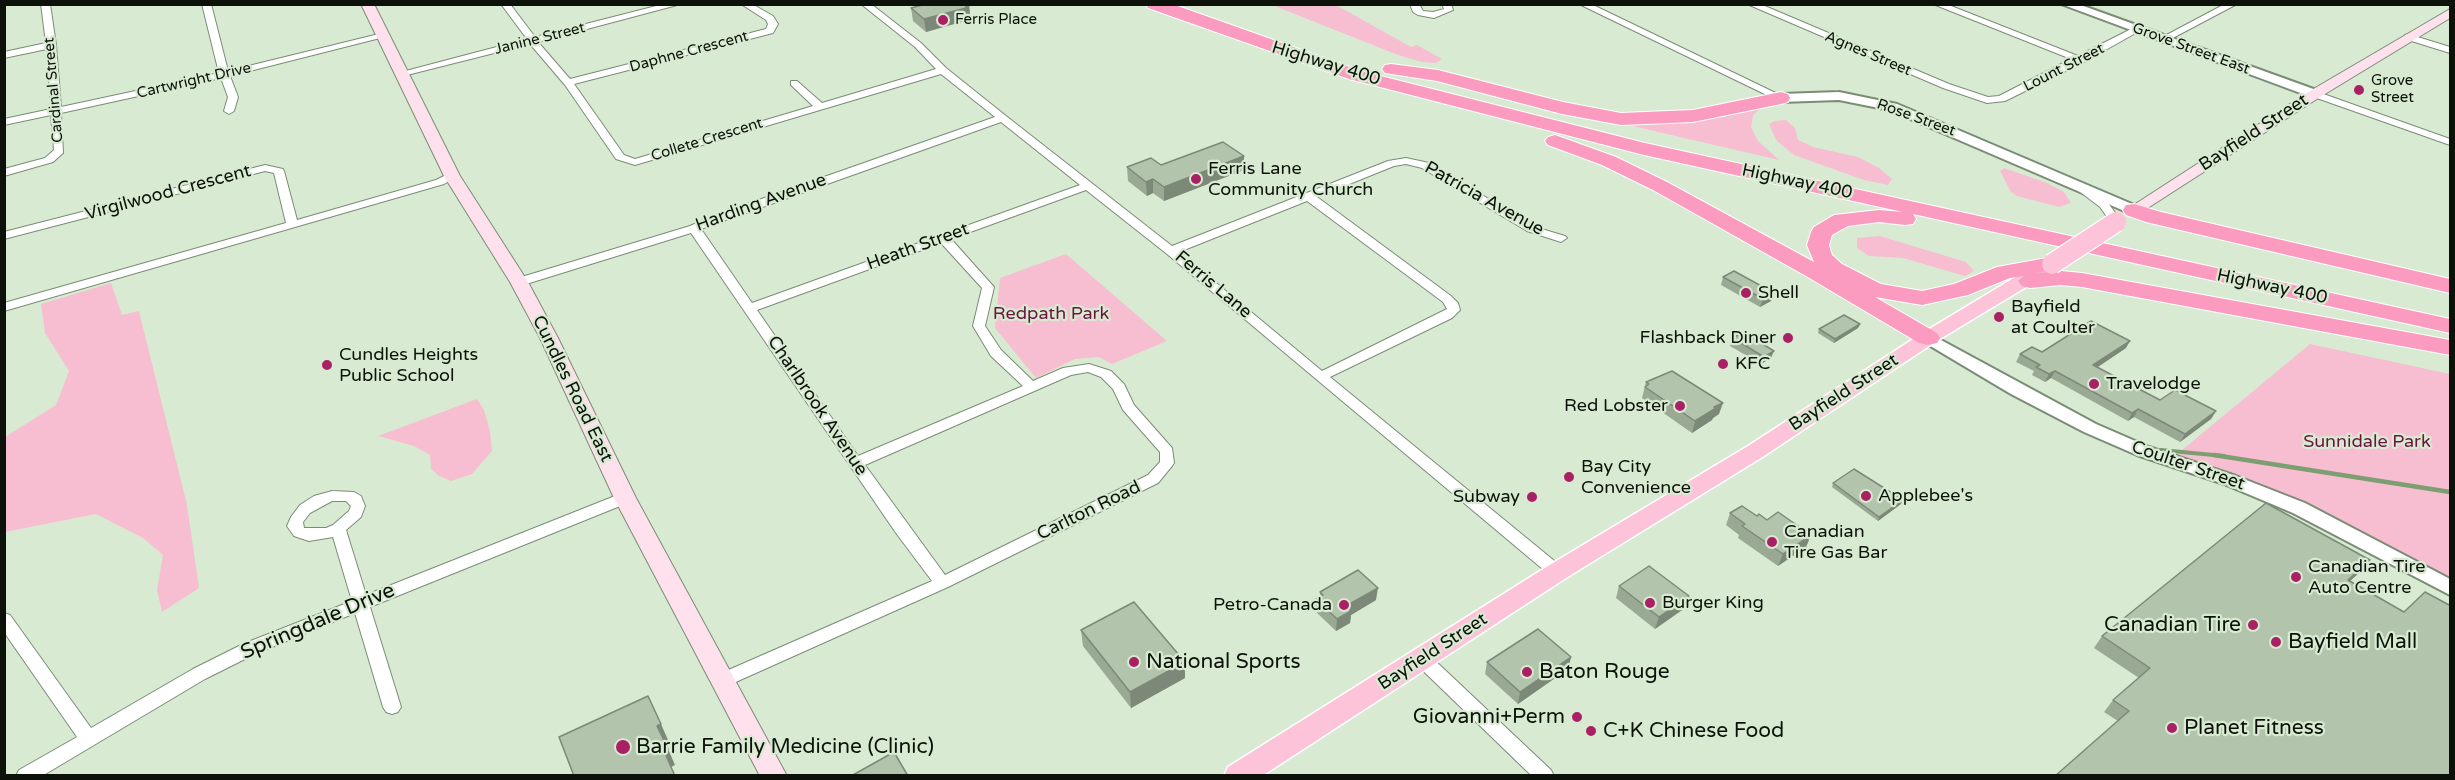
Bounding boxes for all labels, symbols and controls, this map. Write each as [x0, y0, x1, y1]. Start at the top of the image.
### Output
place label: Ferris Place [955, 11, 1037, 29]
marker: Ferris Place [936, 13, 950, 27]
street label: Janine Street [493, 19, 587, 59]
street label: Grove Street East [2130, 19, 2252, 79]
street label: Daphne Crescent [628, 27, 750, 77]
street label: Agnes Street [1822, 28, 1914, 80]
street label: Cardinal Street [40, 37, 68, 143]
street label: Highway 400 [1269, 37, 1383, 91]
street label: Lount Street [2021, 40, 2107, 96]
street label: Cartwright Drive [135, 59, 253, 103]
place label: Grove Street [2371, 72, 2414, 107]
marker: Grove Street [2352, 83, 2366, 97]
street label: Bayfield Street [2195, 90, 2313, 176]
street label: Rose Street [1874, 95, 1958, 141]
street label: Collete Crescent [649, 114, 765, 166]
street label: Patricia Avenue [1421, 157, 1547, 241]
place label: Ferris Lane Community Church [1208, 158, 1373, 201]
street label: Virgilwood Crescent [83, 160, 253, 226]
street label: Highway 400 [1740, 160, 1854, 204]
street label: Harding Avenue [693, 169, 829, 237]
marker: Ferris Lane Community Church [1189, 172, 1203, 186]
street label: Heath Street [864, 218, 972, 276]
street label: Ferris Lane [1170, 247, 1256, 323]
street label: Highway 400 [2215, 265, 2329, 309]
place label: Shell [1758, 282, 1799, 304]
marker: Shell [1739, 286, 1753, 300]
place label: Bayfield at Coulter [2011, 296, 2095, 338]
park label: Redpath Park [993, 303, 1109, 325]
marker: Bayfield at Coulter [1992, 310, 2006, 324]
street label: Cundles Road East [527, 312, 617, 466]
place label: Flashback Diner [1640, 327, 1776, 349]
marker: Flashback Diner [1781, 331, 1795, 345]
street label: Charlbrook Avenue [762, 332, 872, 480]
place label: Cundles Heights Public School [339, 344, 478, 386]
street label: Bayfield Street [1785, 350, 1903, 436]
place label: KFC [1735, 353, 1770, 375]
marker: KFC [1716, 357, 1730, 371]
marker: Cundles Heights Public School [320, 358, 334, 372]
place label: Travelodge [2106, 373, 2201, 395]
marker: Travelodge [2087, 377, 2101, 391]
place label: Red Lobster [1564, 395, 1668, 417]
marker: Red Lobster [1673, 399, 1687, 413]
park label: Sunnidale Park [2303, 431, 2431, 453]
street label: Coulter Street [2128, 436, 2248, 496]
place label: Bay City Convenience [1581, 456, 1691, 498]
marker: Bay City Convenience [1562, 470, 1576, 484]
street label: Carlton Road [1034, 477, 1144, 545]
place label: Applebee's [1878, 485, 1973, 507]
place label: Subway [1453, 486, 1520, 508]
marker: Applebee's [1859, 489, 1873, 503]
marker: Subway [1525, 490, 1539, 504]
place label: Canadian Tire Gas Bar [1784, 521, 1887, 564]
marker: Canadian Tire Gas Bar [1765, 535, 1779, 549]
place label: Canadian Tire Auto Centre [2308, 556, 2425, 598]
marker: Canadian Tire Auto Centre [2289, 570, 2303, 584]
street label: Springdale Drive [237, 578, 399, 666]
place label: Burger King [1662, 592, 1764, 614]
place label: Petro-Canada [1213, 594, 1332, 616]
marker: Burger King [1643, 596, 1657, 610]
marker: Petro-Canada [1337, 598, 1351, 612]
street label: Bayfield Street [1374, 609, 1492, 695]
place label: Canadian Tire [2104, 612, 2241, 638]
marker: Canadian Tire [2246, 618, 2260, 632]
place label: Bayfield Mall [2288, 629, 2417, 655]
marker: Bayfield Mall [2269, 635, 2283, 649]
place label: National Sports [1146, 649, 1301, 675]
marker: National Sports [1127, 655, 1141, 669]
place label: Baton Rouge [1539, 659, 1670, 685]
marker: Baton Rouge [1520, 665, 1534, 679]
place label: Giovanni+Perm [1413, 704, 1565, 730]
marker: Giovanni+Perm [1570, 710, 1584, 724]
place label: Planet Fitness [2184, 715, 2324, 741]
place label: C+K Chinese Food [1603, 718, 1784, 744]
marker: Planet Fitness [2165, 721, 2179, 735]
marker: C+K Chinese Food [1584, 724, 1598, 738]
place label: Barrie Family Medicine (Clinic) [636, 734, 934, 760]
marker: Barrie Family Medicine (Clinic) [614, 738, 632, 756]

